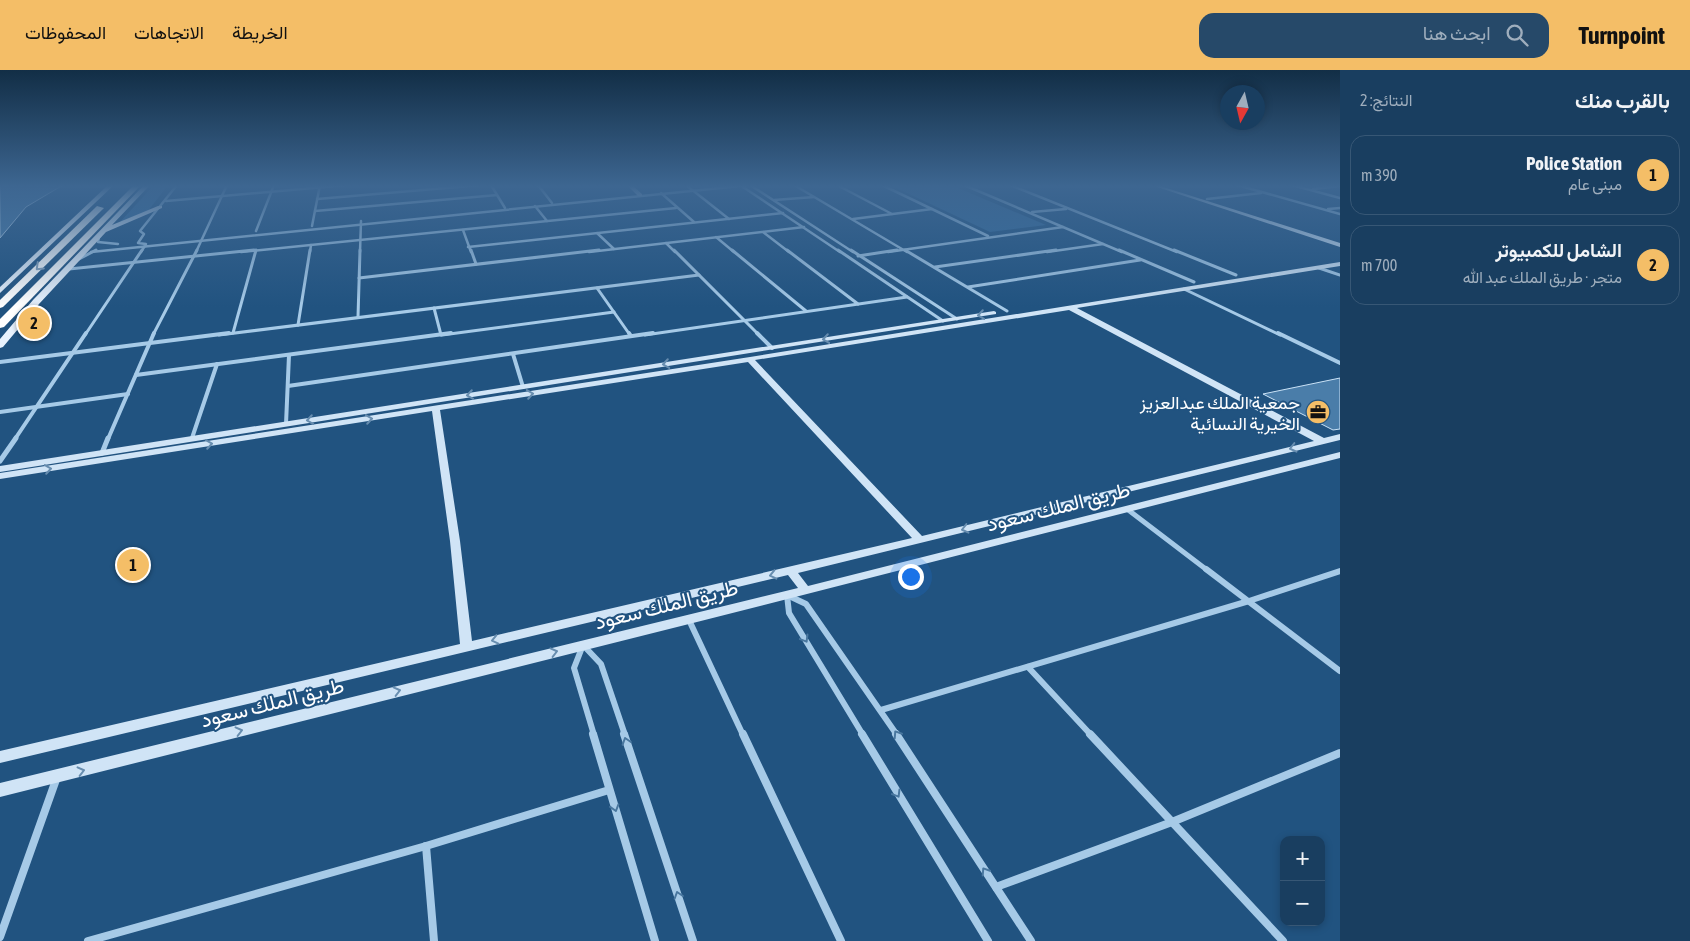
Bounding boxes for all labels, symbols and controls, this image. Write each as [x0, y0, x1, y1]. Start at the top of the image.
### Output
search box [1199, 13, 1549, 58]
icon: search [1503, 21, 1531, 49]
text: المحفوظات [25, 22, 106, 43]
text: الاتجاهات [134, 22, 204, 43]
text: الخريطة [232, 22, 288, 43]
text: ابحث هنا [1423, 22, 1491, 44]
text: Turnpoint [1579, 22, 1665, 49]
north arrow [1220, 85, 1265, 130]
text: بالقرب منك [1575, 88, 1670, 112]
text: النتائج: 2 [1360, 91, 1413, 109]
text: Police Station [1526, 152, 1622, 174]
text: 390 m [1361, 166, 1397, 184]
text: 1 [1649, 166, 1657, 184]
text: مبنى عام [1568, 175, 1622, 193]
text: الشامل للكمبيوتر [1495, 239, 1622, 261]
text: 700 m [1361, 256, 1397, 274]
text: 2 [1649, 256, 1657, 274]
one-way arrow [36, 261, 45, 270]
text: متجر · طريق الملك عبد الله [1463, 268, 1622, 286]
pin: 2 [18, 304, 50, 342]
one-way arrow [976, 309, 984, 320]
one-way arrow [822, 334, 830, 344]
one-way arrow [661, 359, 670, 369]
one-way arrow [466, 389, 474, 400]
one-way arrow [526, 389, 534, 400]
place label: جمعية الملك عبدالعزيز الخيرية النسائية [1139, 392, 1300, 435]
office icon: جمعية الملك عبدالعزيز الخيرية النسائية [1305, 399, 1331, 425]
one-way arrow [306, 414, 314, 425]
one-way arrow [365, 415, 374, 425]
one-way arrow [205, 439, 213, 450]
one-way arrow [1288, 442, 1297, 453]
one-way arrow [44, 464, 53, 474]
street label: طريق الملك سعود [984, 477, 1133, 537]
one-way arrow [960, 523, 969, 534]
pin: 1 [117, 546, 149, 584]
your location [898, 564, 924, 590]
one-way arrow [768, 569, 777, 580]
street label: طريق الملك سعود [592, 575, 741, 635]
one-way arrow [799, 634, 809, 643]
one-way arrow [491, 635, 500, 645]
one-way arrow [550, 647, 559, 658]
street label: طريق الملك سعود [198, 673, 347, 733]
one-way arrow [392, 687, 400, 697]
one-way arrow [234, 726, 243, 737]
one-way arrow [894, 731, 903, 740]
one-way arrow [622, 737, 632, 745]
one-way arrow [77, 766, 85, 776]
one-way arrow [891, 788, 901, 797]
one-way arrow [609, 804, 619, 812]
map controls [1280, 836, 1325, 926]
button: + [1280, 836, 1325, 881]
one-way arrow [982, 867, 992, 876]
button: − [1280, 881, 1325, 926]
one-way arrow [674, 891, 684, 899]

